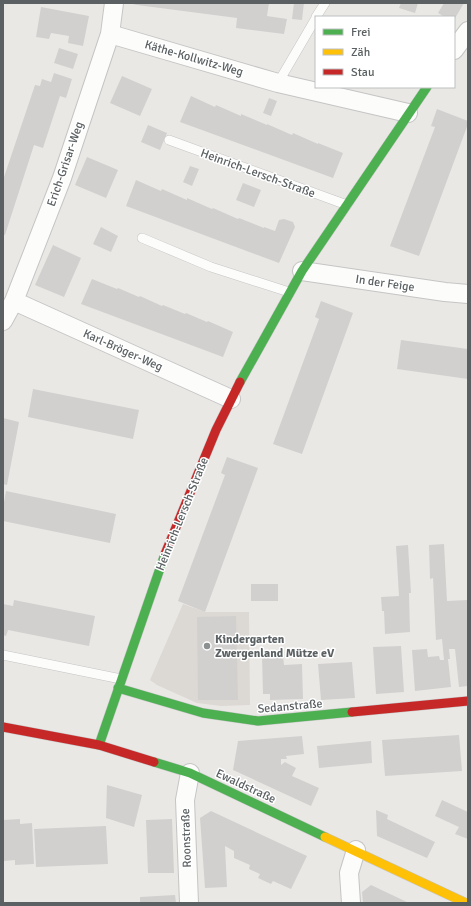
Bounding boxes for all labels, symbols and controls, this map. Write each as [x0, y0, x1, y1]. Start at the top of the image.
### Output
legend [315, 16, 455, 88]
text: Frei [351, 25, 370, 40]
street label: Käthe-Kollwitz-Weg [143, 37, 245, 80]
text: Zäh [351, 45, 370, 60]
text: Stau [351, 65, 375, 80]
street label: Erich-Grisar-Weg [44, 120, 87, 209]
street label: Heinrich-Lersch-Straße [198, 146, 317, 201]
street label: In der Feige [354, 272, 416, 295]
street label: Karl-Bröger-Weg [81, 326, 165, 375]
street label: Heinrich-Lersch-Straße [153, 455, 212, 573]
place label: Kindergarten Zwergenland Mütze eV [215, 632, 335, 661]
marker: Kindergarten Zwergenland Mütze eV [202, 641, 212, 651]
street label: Sedanstraße [257, 696, 323, 717]
street label: Ewaldstraße [213, 766, 278, 807]
street label: Roonstraße [178, 808, 195, 868]

